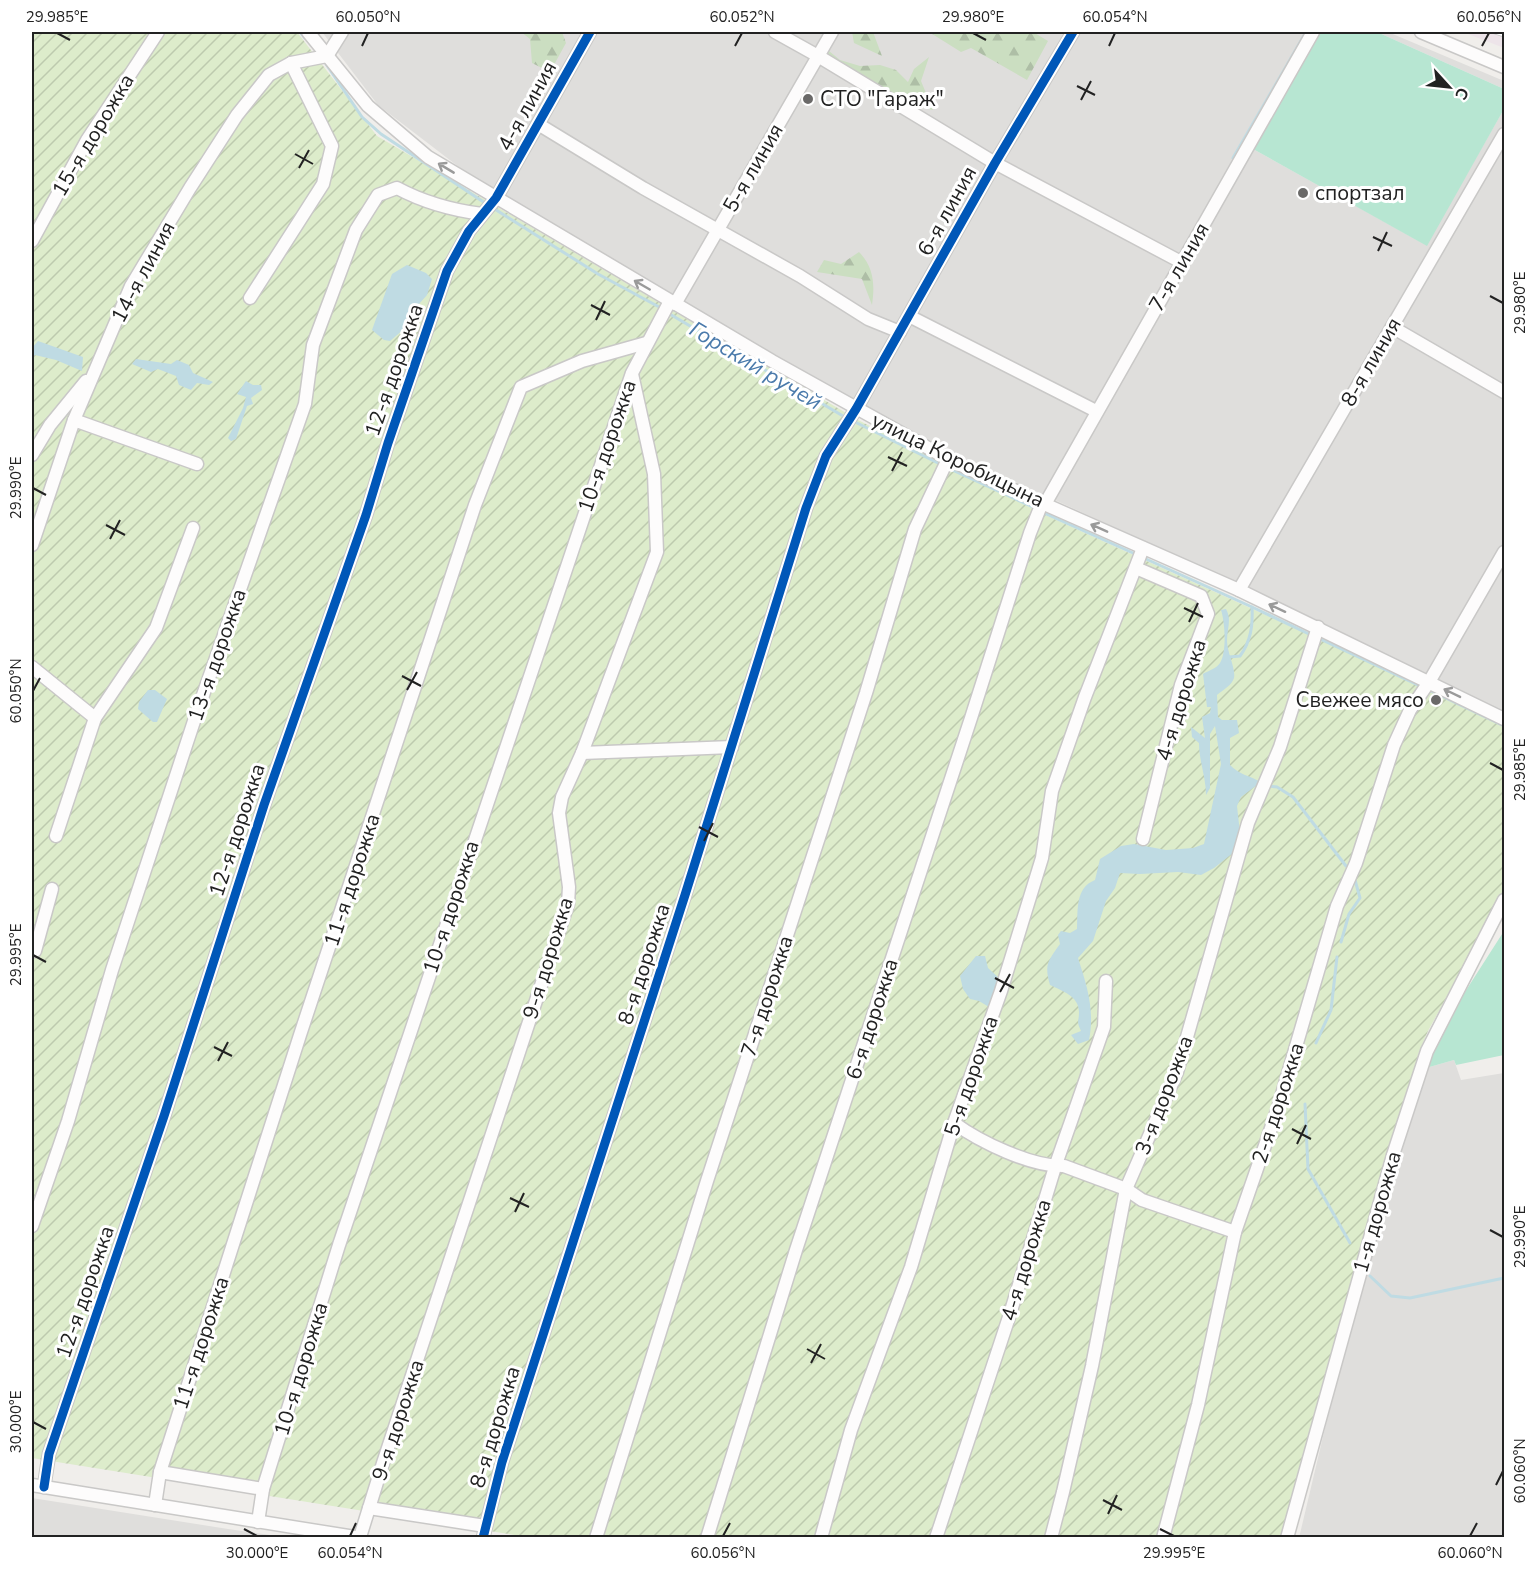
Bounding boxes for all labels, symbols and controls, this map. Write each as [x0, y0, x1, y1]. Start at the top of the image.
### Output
text: 29.985°E [26, 7, 88, 27]
text: 60.050°N [335, 7, 401, 27]
text: 60.052°N [709, 7, 775, 27]
text: 29.980°E [942, 7, 1004, 27]
text: 60.054°N [1082, 7, 1148, 27]
text: 60.056°N [1456, 7, 1522, 27]
street label: 4-я линия [491, 56, 563, 156]
north arrow [1419, 57, 1479, 117]
street label: 15-я дорожка [45, 69, 141, 201]
text: С [1449, 84, 1474, 103]
place label: СТО "Гараж" [820, 85, 944, 113]
marker: СТО "Гараж" [801, 92, 815, 106]
street label: 5-я линия [716, 118, 790, 218]
street label: 6-я линия [911, 161, 983, 261]
one-way arrow [438, 162, 455, 174]
place label: спортзал [1315, 179, 1405, 207]
marker: спортзал [1296, 186, 1310, 200]
street label: 14-я линия [105, 216, 181, 328]
street label: 7-я линия [1142, 217, 1216, 317]
text: 29.980°E [1510, 272, 1530, 334]
one-way arrow [634, 278, 651, 290]
street label: 12-я дорожка [358, 300, 430, 440]
street label: 8-я линия [1334, 312, 1408, 412]
water label: Горский ручей [684, 315, 827, 417]
street label: 10-я дорожка [571, 376, 643, 516]
street label: улица Коробицына [867, 406, 1049, 514]
text: 29.990°E [6, 457, 26, 519]
one-way arrow [1090, 522, 1108, 533]
street label: 13-я дорожка [181, 585, 253, 725]
one-way arrow [1268, 601, 1286, 613]
street label: 4-я дорожка [1149, 636, 1213, 764]
text: 60.050°N [6, 658, 26, 724]
place label: Свежее мясо [1295, 686, 1424, 714]
one-way arrow [1444, 687, 1461, 699]
marker: Свежее мясо [1429, 693, 1443, 707]
text: 29.985°E [1510, 739, 1530, 801]
street label: 12-я дорожка [202, 760, 272, 900]
street label: 11-я дорожка [317, 810, 387, 950]
street label: 10-я дорожка [416, 837, 486, 977]
street label: 9-я дорожка [516, 894, 580, 1022]
street label: 8-я дорожка [611, 900, 677, 1028]
text: 29.995°E [6, 924, 26, 986]
street label: 7-я дорожка [734, 932, 800, 1060]
street label: 6-я дорожка [839, 955, 905, 1083]
street label: 5-я дорожка [937, 1012, 1005, 1140]
street label: 3-я дорожка [1128, 1031, 1200, 1159]
street label: 2-я дорожка [1245, 1039, 1311, 1167]
street label: 1-я дорожка [1346, 1148, 1408, 1276]
street label: 4-я дорожка [994, 1196, 1058, 1324]
text: 29.990°E [1510, 1206, 1530, 1268]
street label: 12-я дорожка [49, 1222, 121, 1362]
street label: 11-я дорожка [166, 1273, 236, 1413]
street label: 10-я дорожка [267, 1299, 335, 1439]
street label: 9-я дорожка [365, 1356, 431, 1484]
street label: 8-я дорожка [463, 1363, 527, 1491]
text: 30.000°E [6, 1391, 26, 1453]
text: 60.060°N [1510, 1438, 1530, 1504]
text: 30.000°E [226, 1543, 288, 1563]
text: 60.054°N [317, 1543, 383, 1563]
text: 60.056°N [690, 1543, 756, 1563]
text: 29.995°E [1143, 1543, 1205, 1563]
text: 60.060°N [1437, 1543, 1503, 1563]

